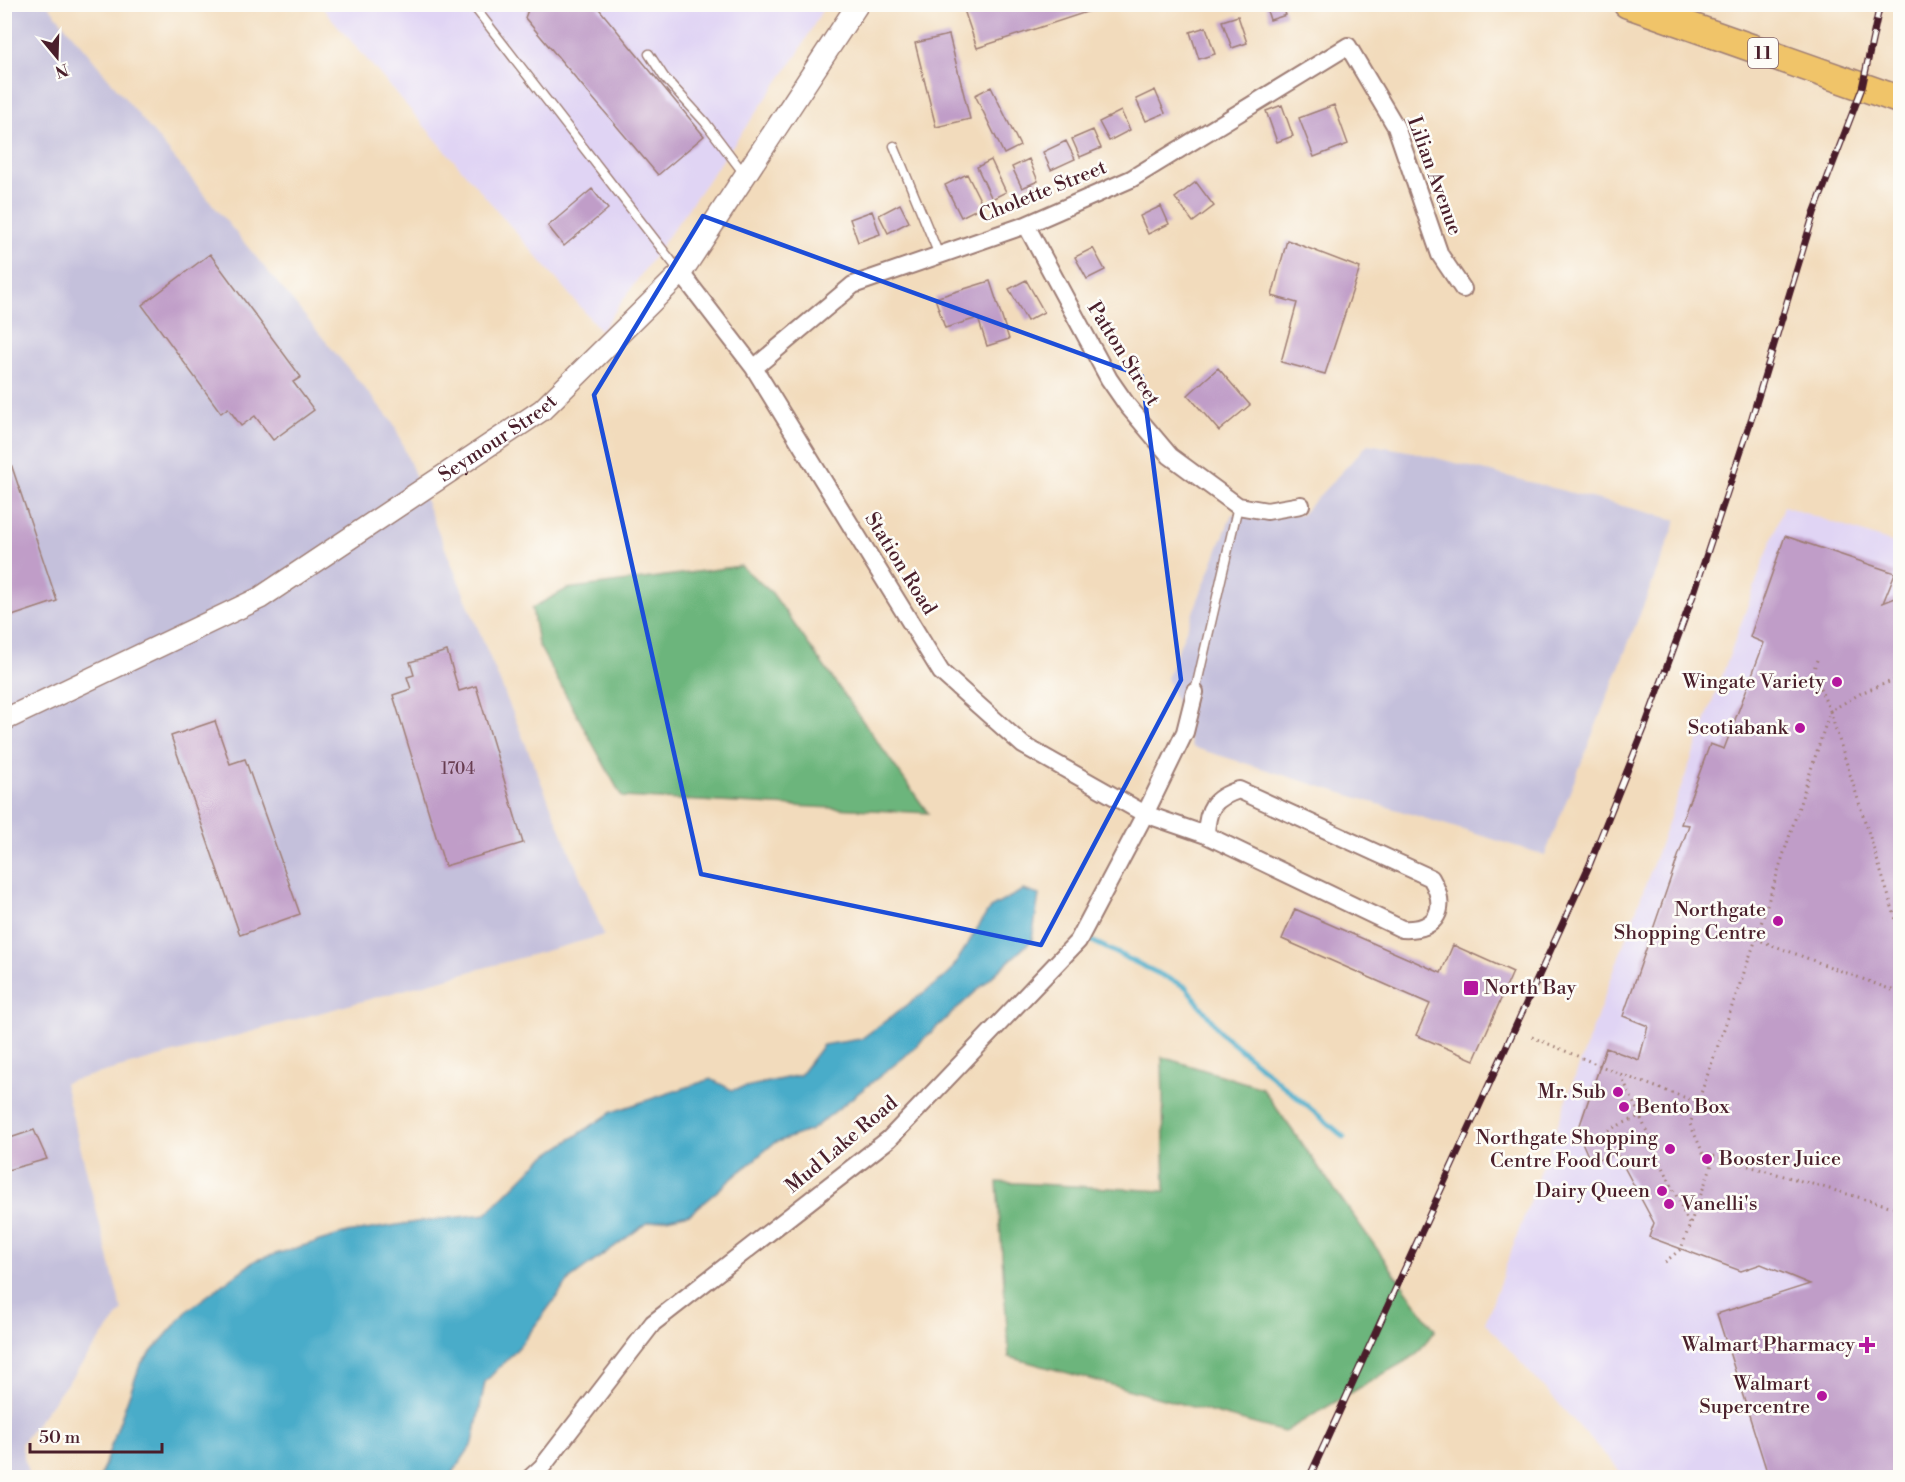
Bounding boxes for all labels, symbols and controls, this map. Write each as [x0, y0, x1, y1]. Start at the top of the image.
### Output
north arrow [27, 27, 87, 87]
road number: 11 [1748, 38, 1778, 68]
text: N [52, 59, 71, 82]
street label: Lilian Avenue [1401, 113, 1467, 239]
street label: Cholette Street [976, 155, 1110, 229]
street label: Patton Street [1081, 297, 1165, 411]
street label: Seymour Street [434, 389, 563, 488]
street label: Station Road [859, 508, 942, 620]
place label: Wingate Variety [1681, 670, 1825, 695]
marker: Wingate Variety [1830, 675, 1844, 689]
place label: Scotiabank [1688, 716, 1790, 741]
marker: Scotiabank [1793, 721, 1807, 735]
house number: 1704 [441, 759, 475, 779]
place label: Northgate Shopping Centre [1614, 898, 1766, 946]
marker: Northgate Shopping Centre [1771, 914, 1785, 928]
place label: North Bay [1484, 976, 1576, 1001]
marker: North Bay [1462, 979, 1480, 997]
place label: Mr. Sub [1538, 1080, 1606, 1105]
marker: Mr. Sub [1611, 1085, 1625, 1099]
street label: Mud Lake Road [781, 1090, 904, 1199]
place label: Bento Box [1635, 1095, 1730, 1120]
marker: Bento Box [1617, 1100, 1631, 1114]
place label: Northgate Shopping Centre Food Court [1475, 1126, 1659, 1174]
marker: Northgate Shopping Centre Food Court [1663, 1142, 1677, 1156]
place label: Booster Juice [1718, 1147, 1841, 1172]
marker: Booster Juice [1700, 1152, 1714, 1166]
place label: Dairy Queen [1535, 1179, 1650, 1204]
marker: Dairy Queen [1655, 1184, 1669, 1198]
place label: Vanelli's [1680, 1192, 1757, 1217]
marker: Vanelli's [1662, 1197, 1676, 1211]
place label: Walmart Pharmacy [1681, 1333, 1855, 1358]
marker: Walmart Pharmacy [1860, 1338, 1874, 1352]
place label: Walmart Supercentre [1699, 1372, 1810, 1420]
marker: Walmart Supercentre [1815, 1389, 1829, 1403]
scale bar [30, 1416, 162, 1454]
text: 50 m [39, 1426, 81, 1449]

